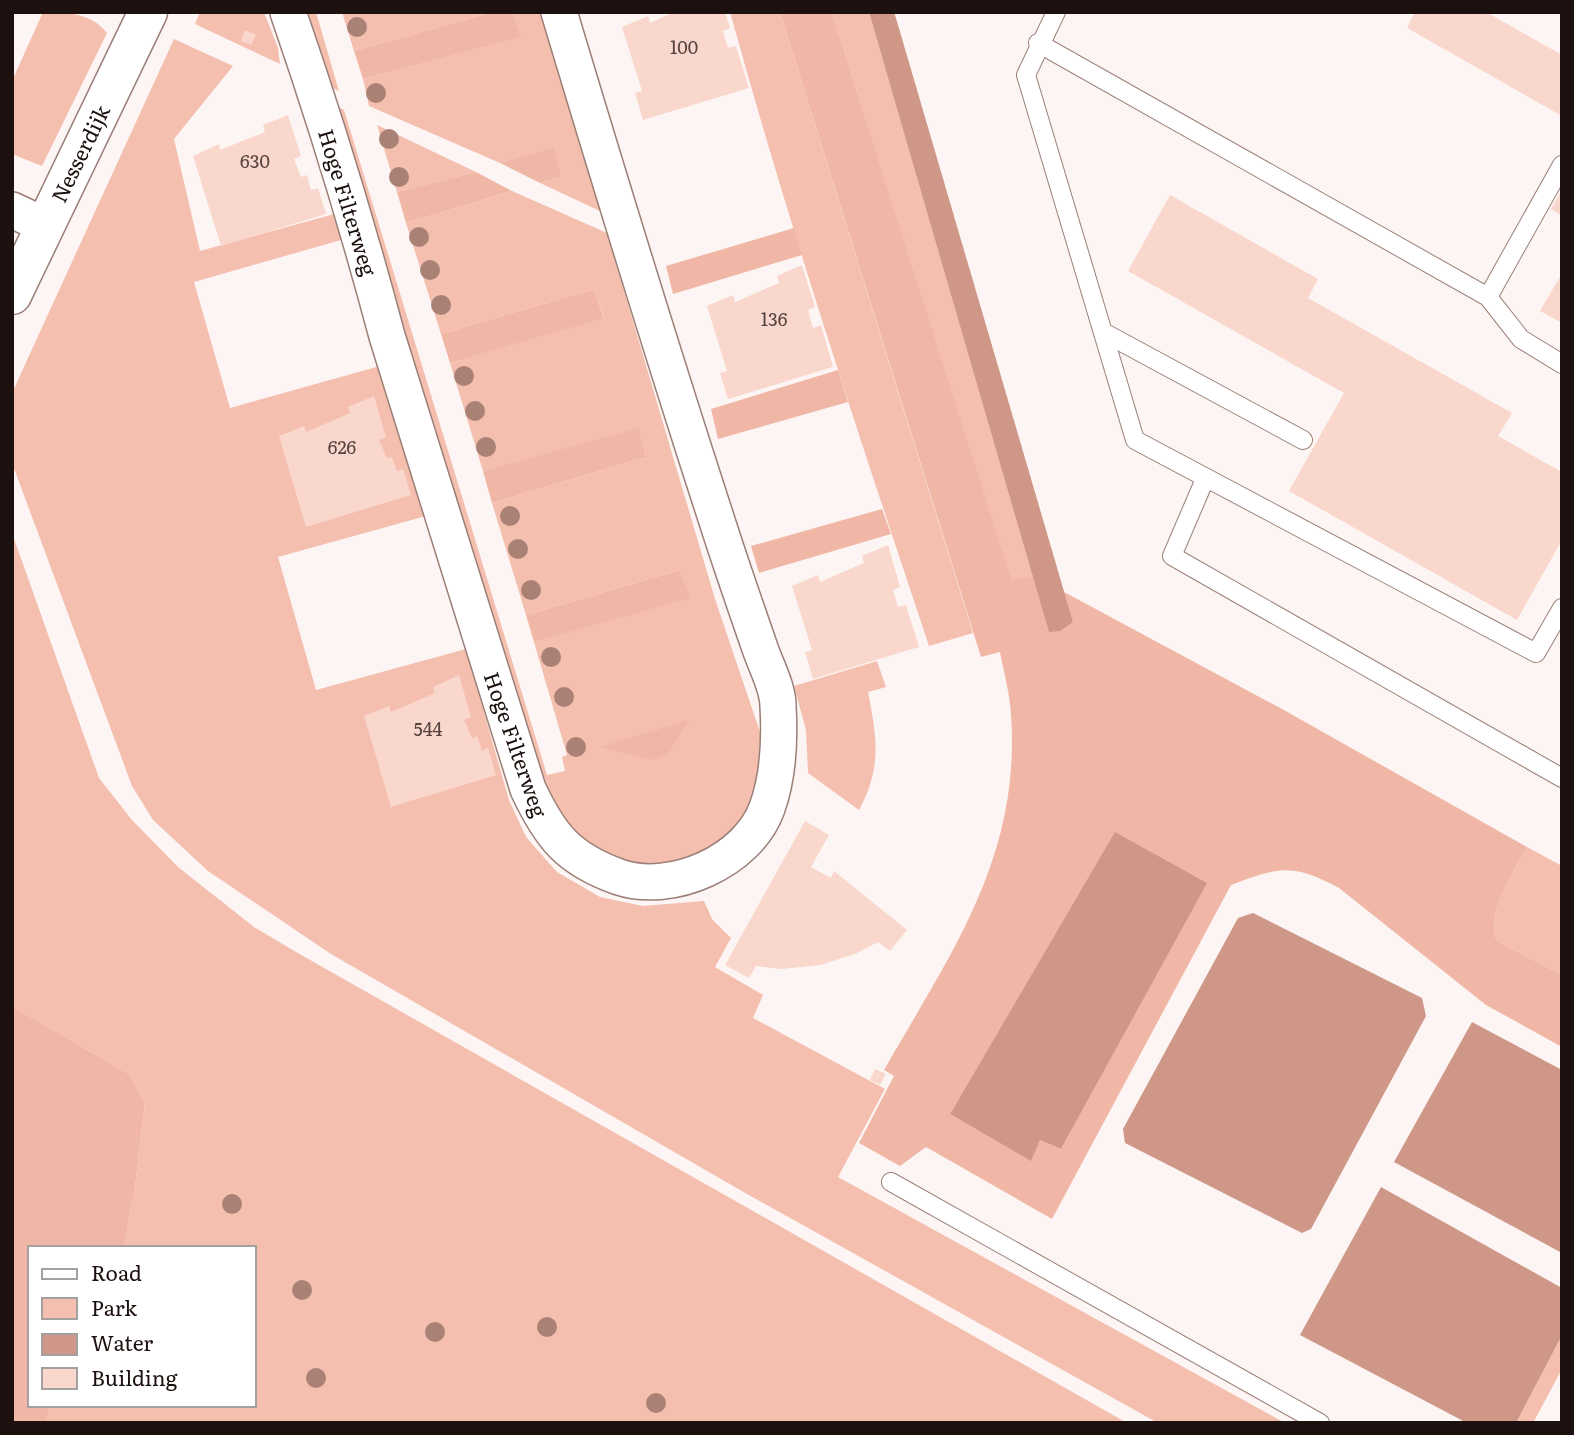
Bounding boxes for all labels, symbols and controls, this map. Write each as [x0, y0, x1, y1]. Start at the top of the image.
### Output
house number: 100 [670, 33, 698, 60]
street label: Nesserdijk [42, 99, 116, 207]
street label: Hoge Filterweg [312, 125, 386, 280]
house number: 630 [240, 147, 270, 174]
house number: 136 [761, 305, 788, 332]
house number: 626 [328, 433, 357, 460]
street label: Hoge Filterweg [478, 667, 557, 821]
house number: 544 [414, 715, 443, 742]
legend [28, 1246, 256, 1407]
text: Road [91, 1256, 142, 1287]
text: Park [91, 1291, 137, 1322]
text: Water [91, 1326, 153, 1357]
text: Building [91, 1361, 178, 1392]

